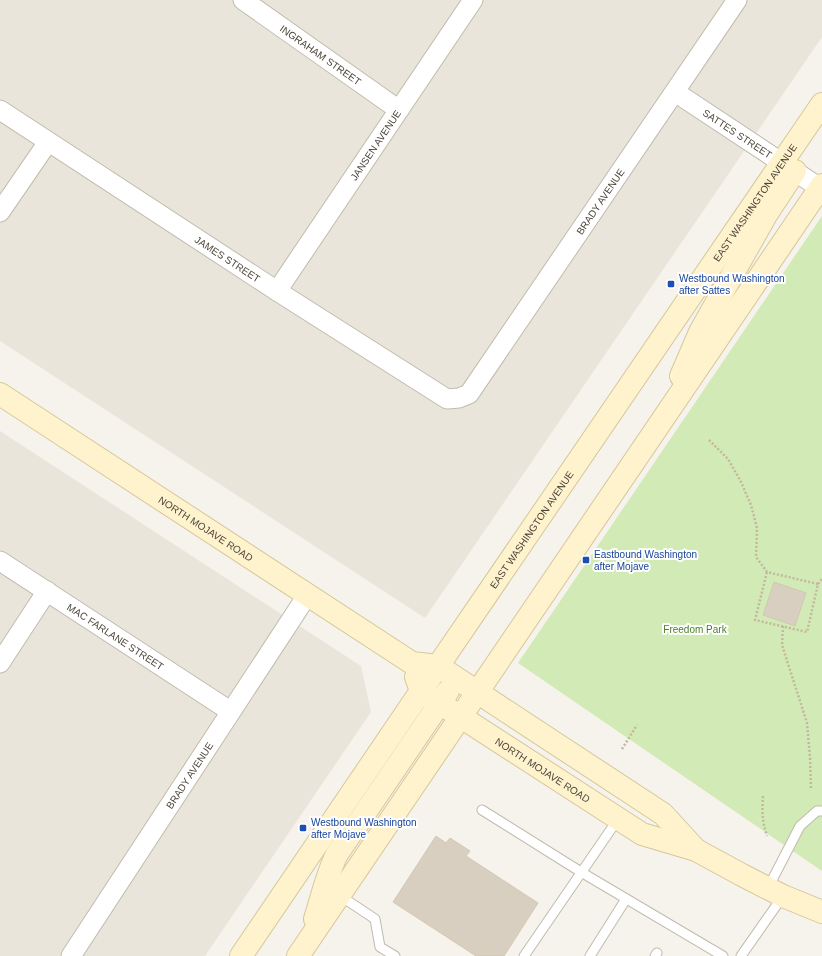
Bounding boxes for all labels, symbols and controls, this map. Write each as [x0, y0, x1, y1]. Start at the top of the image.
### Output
street label: INGRAHAM STREET [278, 23, 363, 87]
street label: SATTES STREET [701, 107, 774, 160]
street label: JANSEN AVENUE [348, 108, 403, 182]
street label: EAST WASHINGTON AVENUE [711, 141, 799, 263]
street label: BRADY AVENUE [574, 166, 626, 236]
street label: JAMES STREET [193, 234, 262, 284]
place label: Westbound Washington after Sattes [679, 273, 785, 296]
marker: Westbound Washington after Sattes [666, 279, 676, 289]
street label: EAST WASHINGTON AVENUE [487, 468, 575, 590]
street label: NORTH MOJAVE ROAD [157, 494, 255, 563]
place label: Eastbound Washington after Mojave [594, 549, 697, 572]
marker: Eastbound Washington after Mojave [581, 555, 591, 565]
street label: MAC FARLANE STREET [65, 601, 166, 672]
park label: Freedom Park [663, 624, 728, 635]
street label: NORTH MOJAVE ROAD [494, 735, 592, 804]
street label: BRADY AVENUE [164, 740, 215, 810]
place label: Westbound Washington after Mojave [311, 817, 417, 840]
marker: Westbound Washington after Mojave [298, 823, 308, 833]

